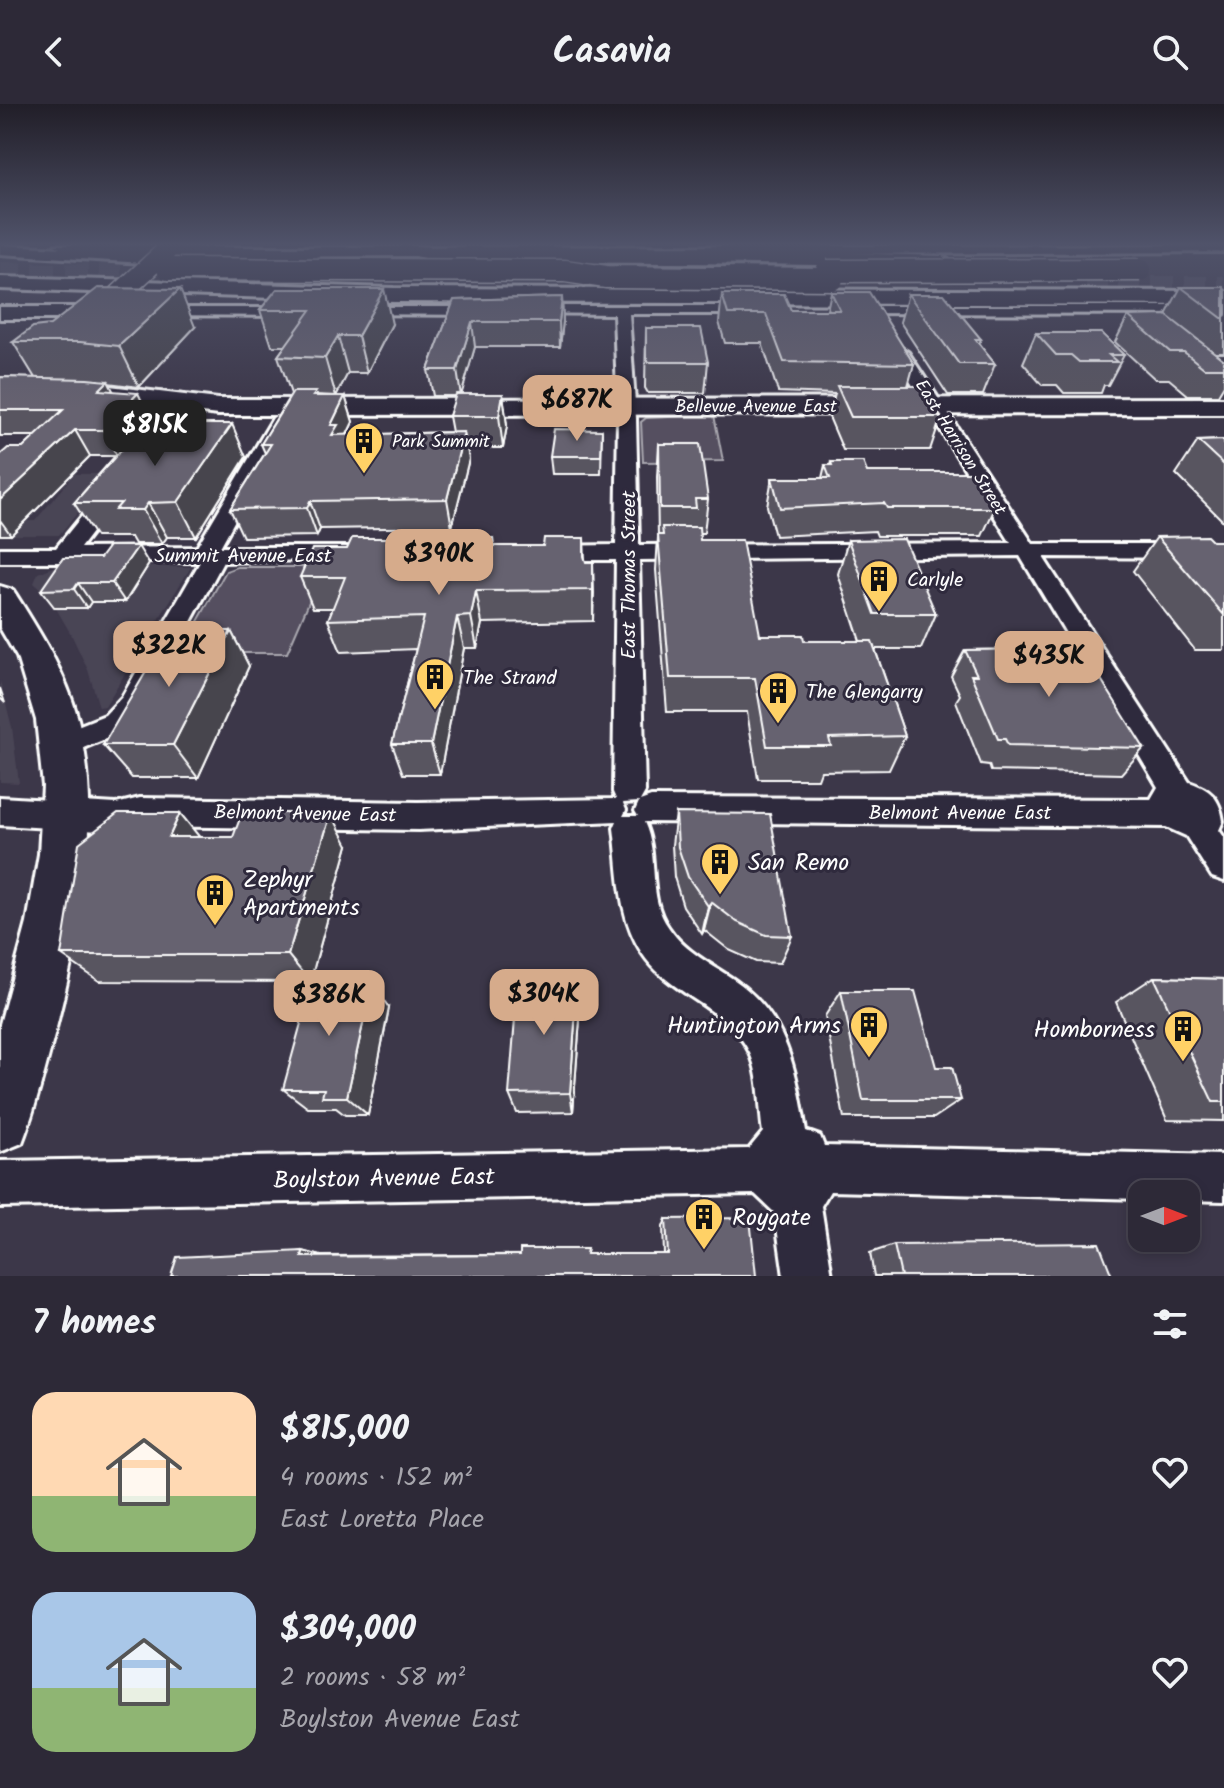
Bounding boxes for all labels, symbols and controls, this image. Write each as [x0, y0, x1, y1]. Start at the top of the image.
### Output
text: Casavia [553, 24, 671, 81]
icon: back [32, 30, 76, 74]
icon: search [1148, 30, 1192, 74]
street label: East Harrison Street [906, 374, 1014, 522]
pin: $687K [521, 375, 633, 443]
text: $687K [541, 380, 613, 422]
street label: Bellevue Avenue East [675, 393, 838, 422]
pin: $815K [99, 400, 211, 468]
text: $815K [121, 405, 189, 447]
building icon: Park Summit [343, 420, 385, 475]
place label: Park Summit [392, 428, 491, 457]
street label: East Thomas Street [614, 491, 646, 659]
pin: $390K [383, 529, 495, 597]
text: $390K [403, 534, 475, 576]
street label: Summit Avenue East [155, 541, 332, 573]
building icon: Carlyle [858, 558, 900, 613]
place label: Carlyle [907, 565, 963, 597]
pin: $322K [113, 621, 225, 689]
text: $322K [131, 626, 207, 668]
pin: $435K [993, 631, 1105, 699]
text: $435K [1013, 636, 1085, 678]
building icon: The Strand [414, 656, 456, 711]
place label: The Strand [463, 663, 557, 695]
building icon: The Glengarry [757, 670, 799, 725]
place label: The Glengarry [806, 677, 923, 709]
street label: Belmont Avenue East [214, 797, 397, 833]
street label: Belmont Avenue East [869, 798, 1051, 830]
building icon: San Remo [699, 841, 741, 896]
place label: San Remo [748, 844, 849, 883]
place label: Zephyr Apartments [243, 861, 360, 928]
building icon: Zephyr Apartments [194, 872, 236, 927]
pin: $304K [488, 969, 600, 1037]
pin: $386K [273, 970, 385, 1038]
text: $304K [508, 974, 580, 1016]
text: $386K [292, 975, 366, 1017]
building icon: Huntington Arms [848, 1004, 890, 1059]
place label: Huntington Arms [667, 1007, 841, 1046]
building icon: Homborness [1162, 1008, 1204, 1063]
place label: Homborness [1033, 1011, 1155, 1050]
street label: Boylston Avenue East [273, 1158, 496, 1201]
north arrow [1128, 1180, 1200, 1252]
map controls [1128, 1180, 1200, 1252]
building icon: Roygate [683, 1196, 725, 1251]
place label: Roygate [732, 1199, 811, 1238]
text: 7 homes [32, 1297, 156, 1351]
icon: filters [1148, 1302, 1192, 1346]
text: $815,000 [280, 1403, 409, 1457]
icon: home [96, 1424, 192, 1520]
icon: heart [1148, 1450, 1192, 1494]
text: 4 rooms · 152 m² [280, 1457, 472, 1499]
text: East Loretta Place [280, 1499, 484, 1541]
text: $304,000 [280, 1603, 416, 1657]
icon: home [96, 1624, 192, 1720]
icon: heart [1148, 1650, 1192, 1694]
text: 2 rooms · 58 m² [280, 1657, 465, 1699]
text: Boylston Avenue East [280, 1699, 520, 1741]

